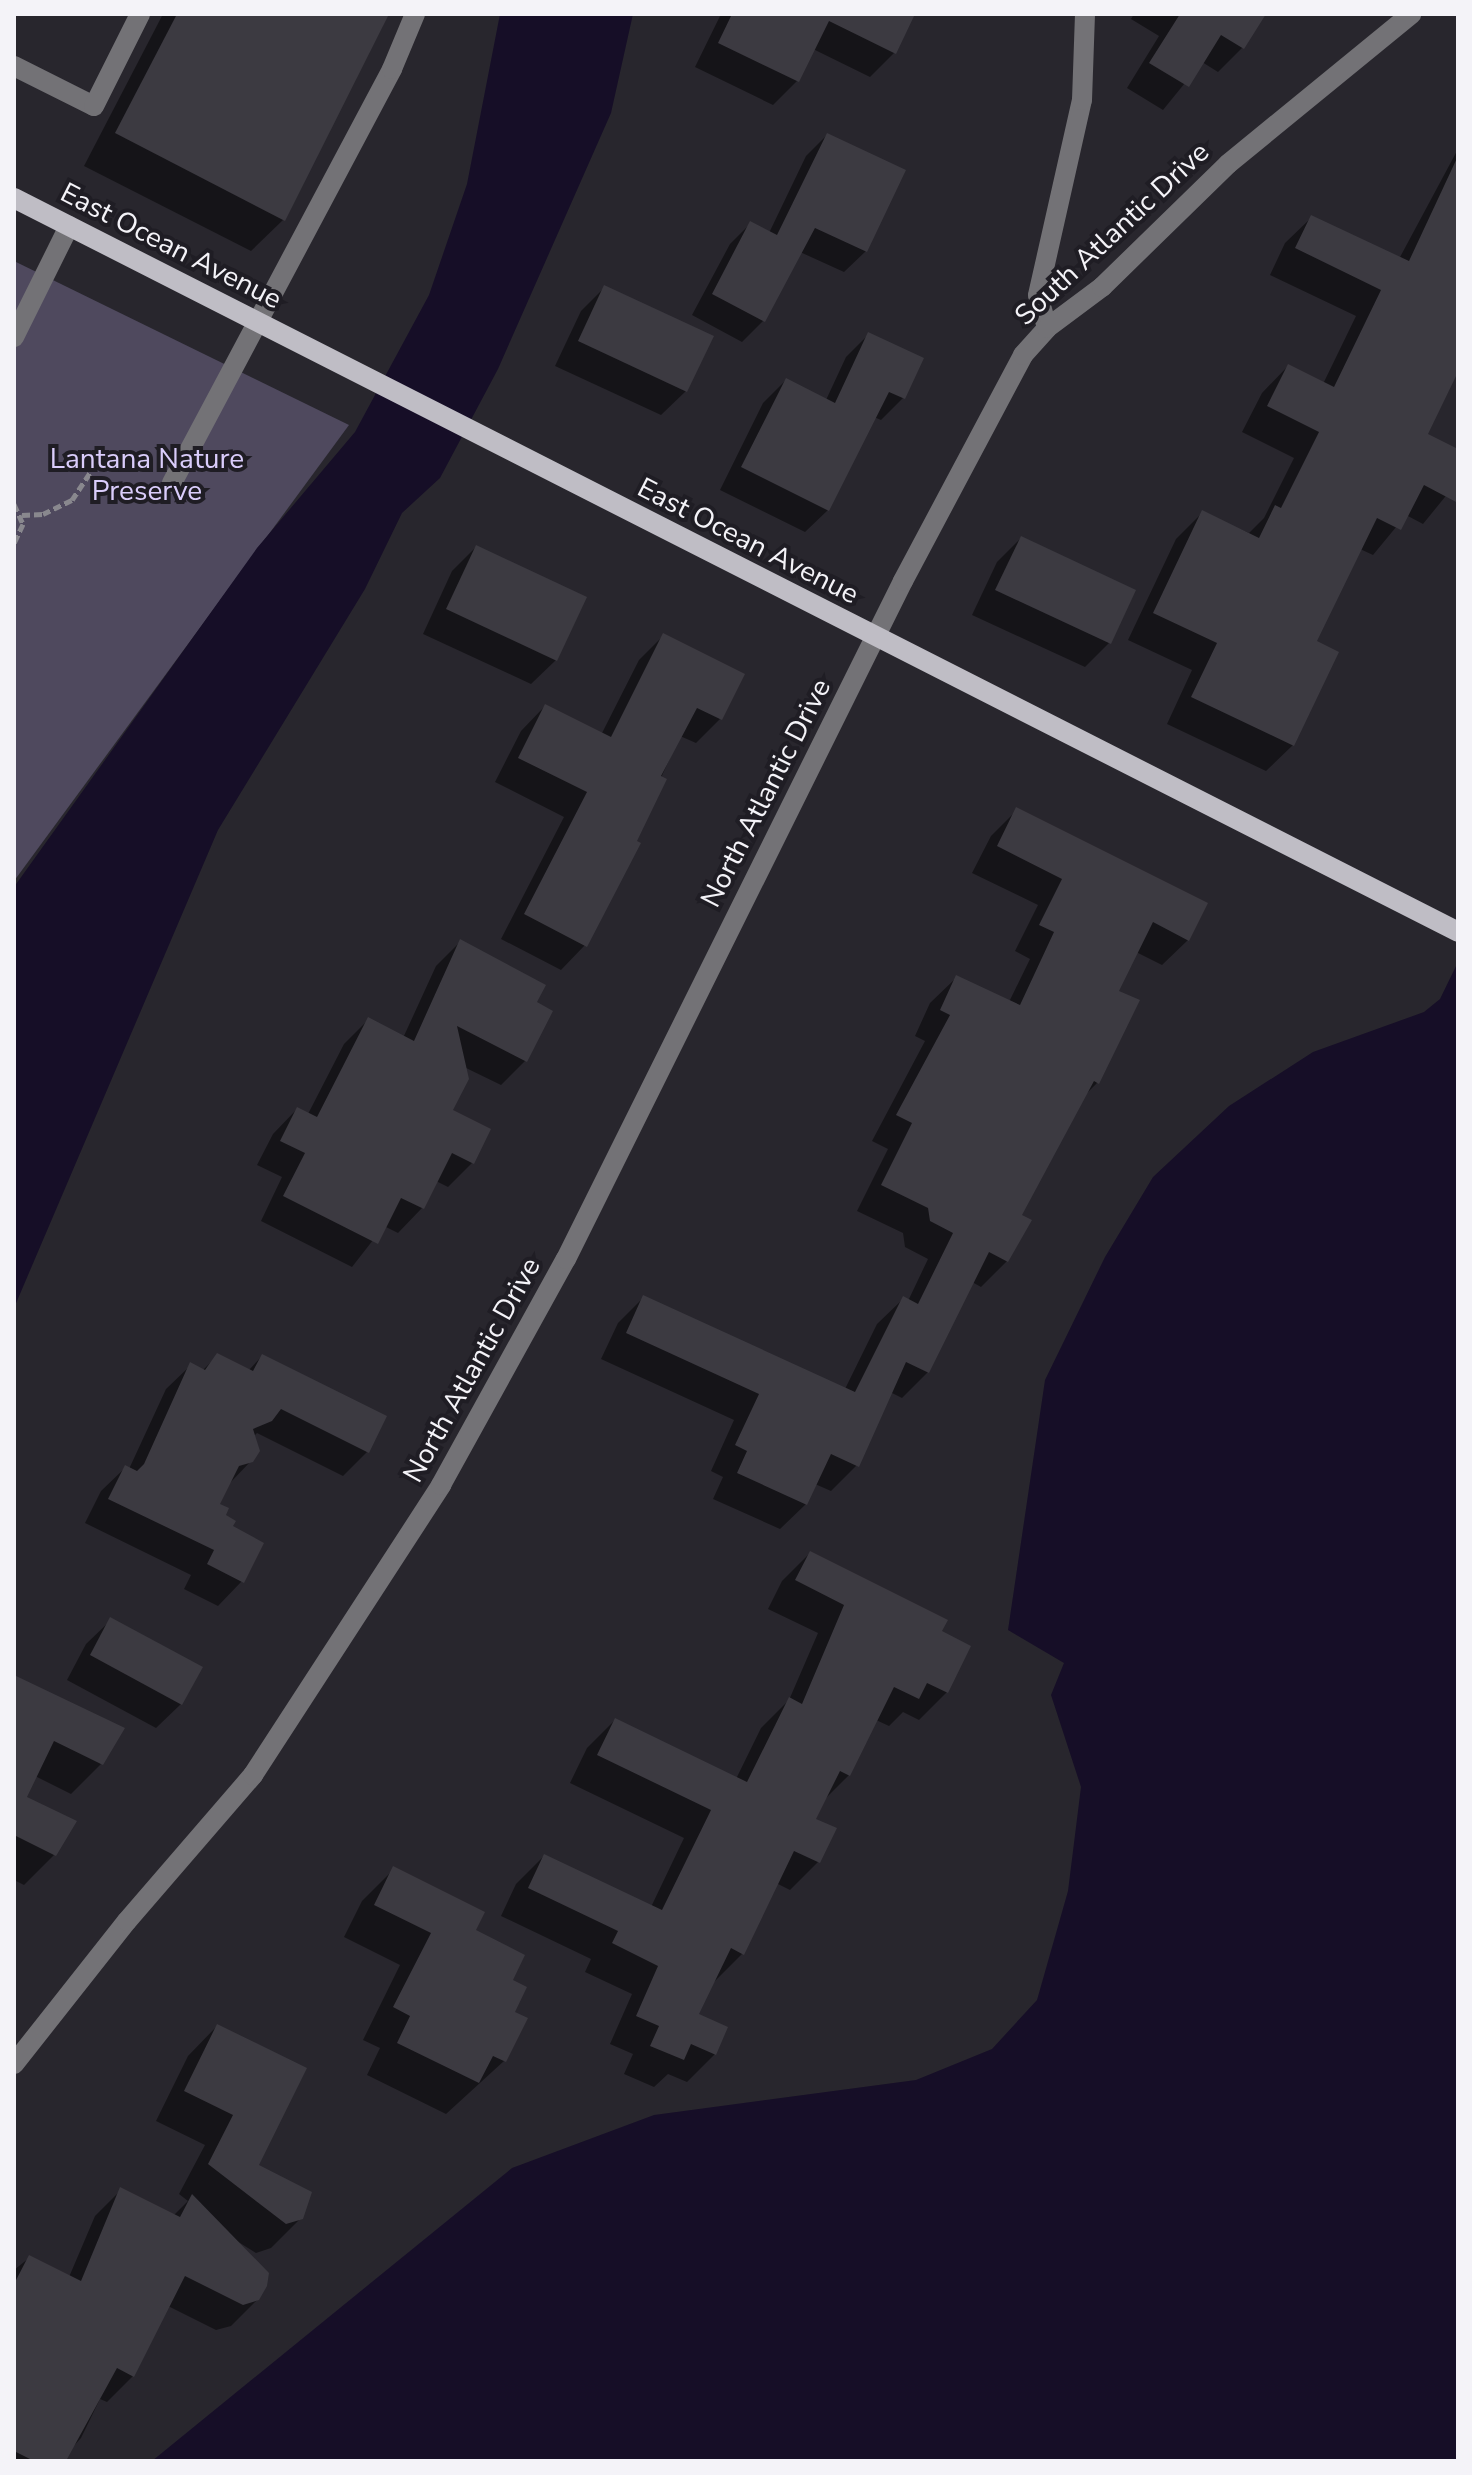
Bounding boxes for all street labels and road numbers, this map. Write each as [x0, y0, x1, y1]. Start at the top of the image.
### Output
street label: South Atlantic Drive [1008, 135, 1216, 333]
street label: East Ocean Avenue [55, 176, 287, 316]
street label: East Ocean Avenue [632, 471, 864, 611]
street label: North Atlantic Drive [694, 673, 838, 913]
street label: North Atlantic Drive [396, 1252, 548, 1488]

